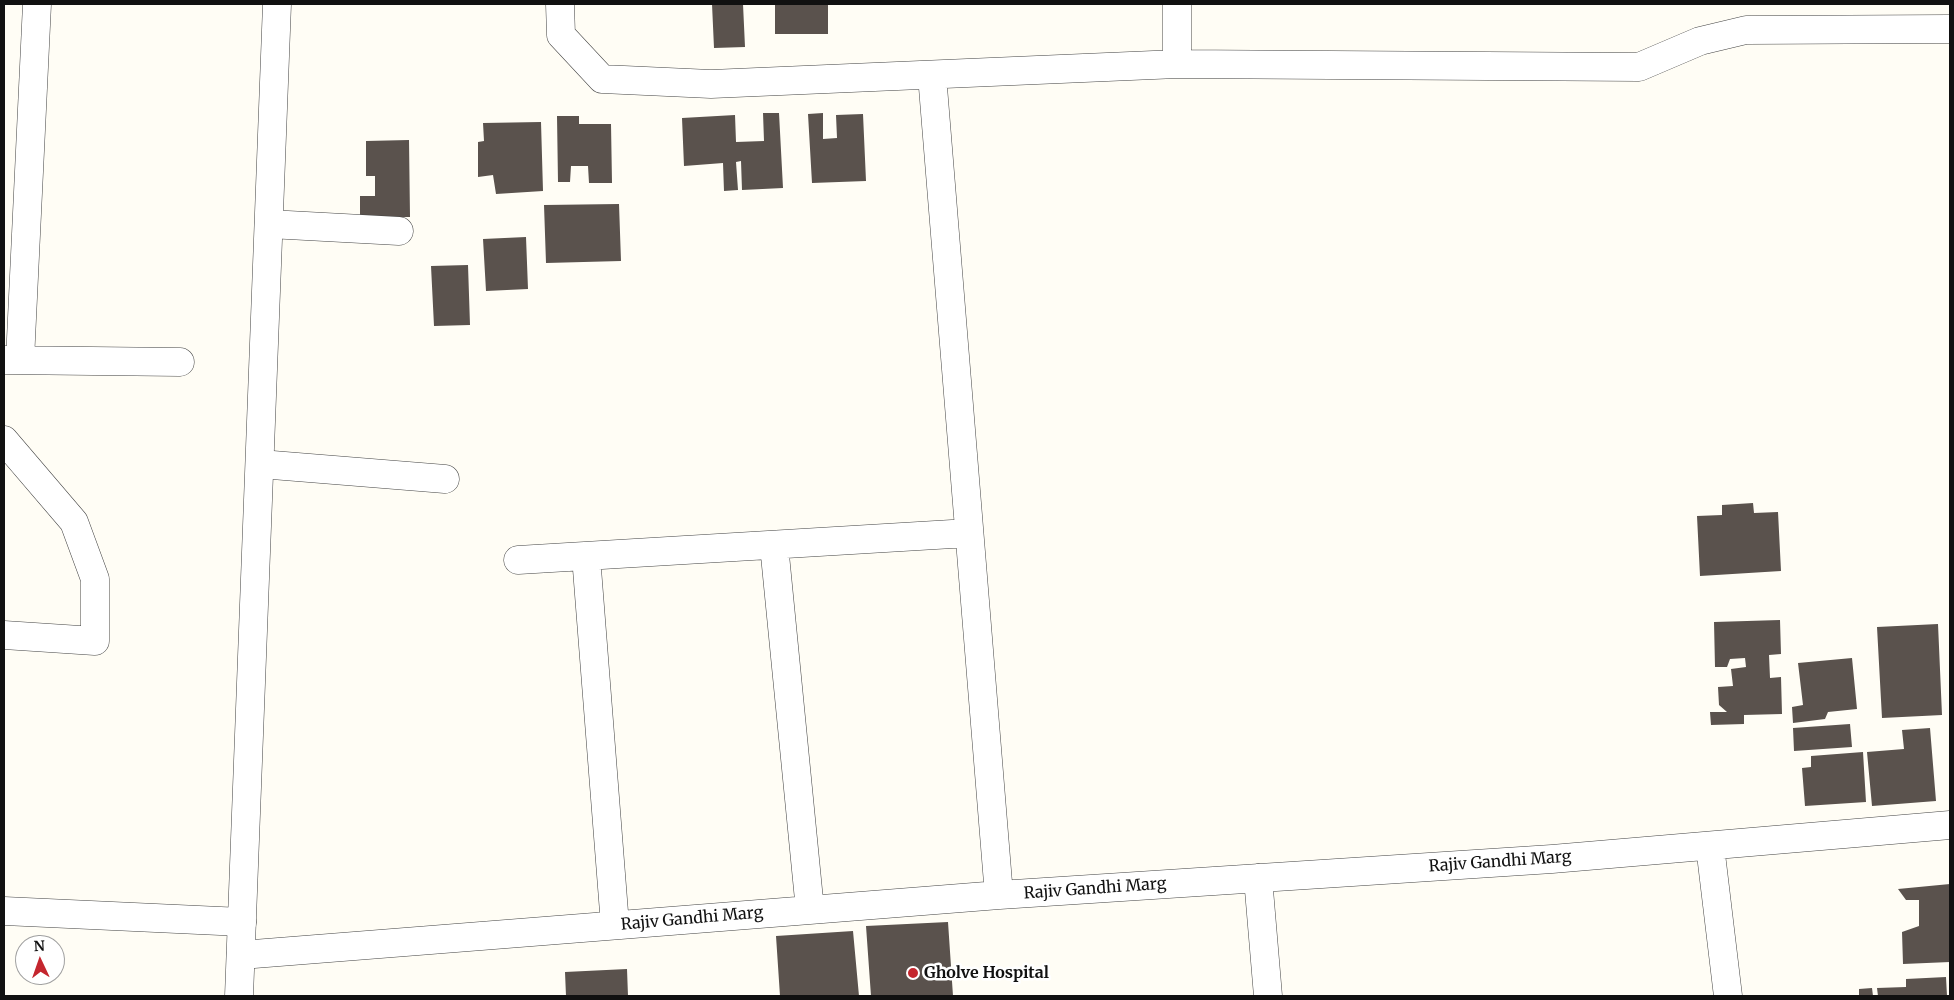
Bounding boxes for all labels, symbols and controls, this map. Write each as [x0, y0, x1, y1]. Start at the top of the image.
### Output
street label: Rajiv Gandhi Marg [1428, 847, 1572, 877]
street label: Rajiv Gandhi Marg [1023, 874, 1167, 904]
street label: Rajiv Gandhi Marg [620, 903, 764, 935]
north arrow [15, 935, 65, 985]
text: N [33, 937, 45, 955]
place label: Gholve Hospital [924, 963, 1049, 983]
marker: Gholve Hospital [906, 966, 920, 980]

